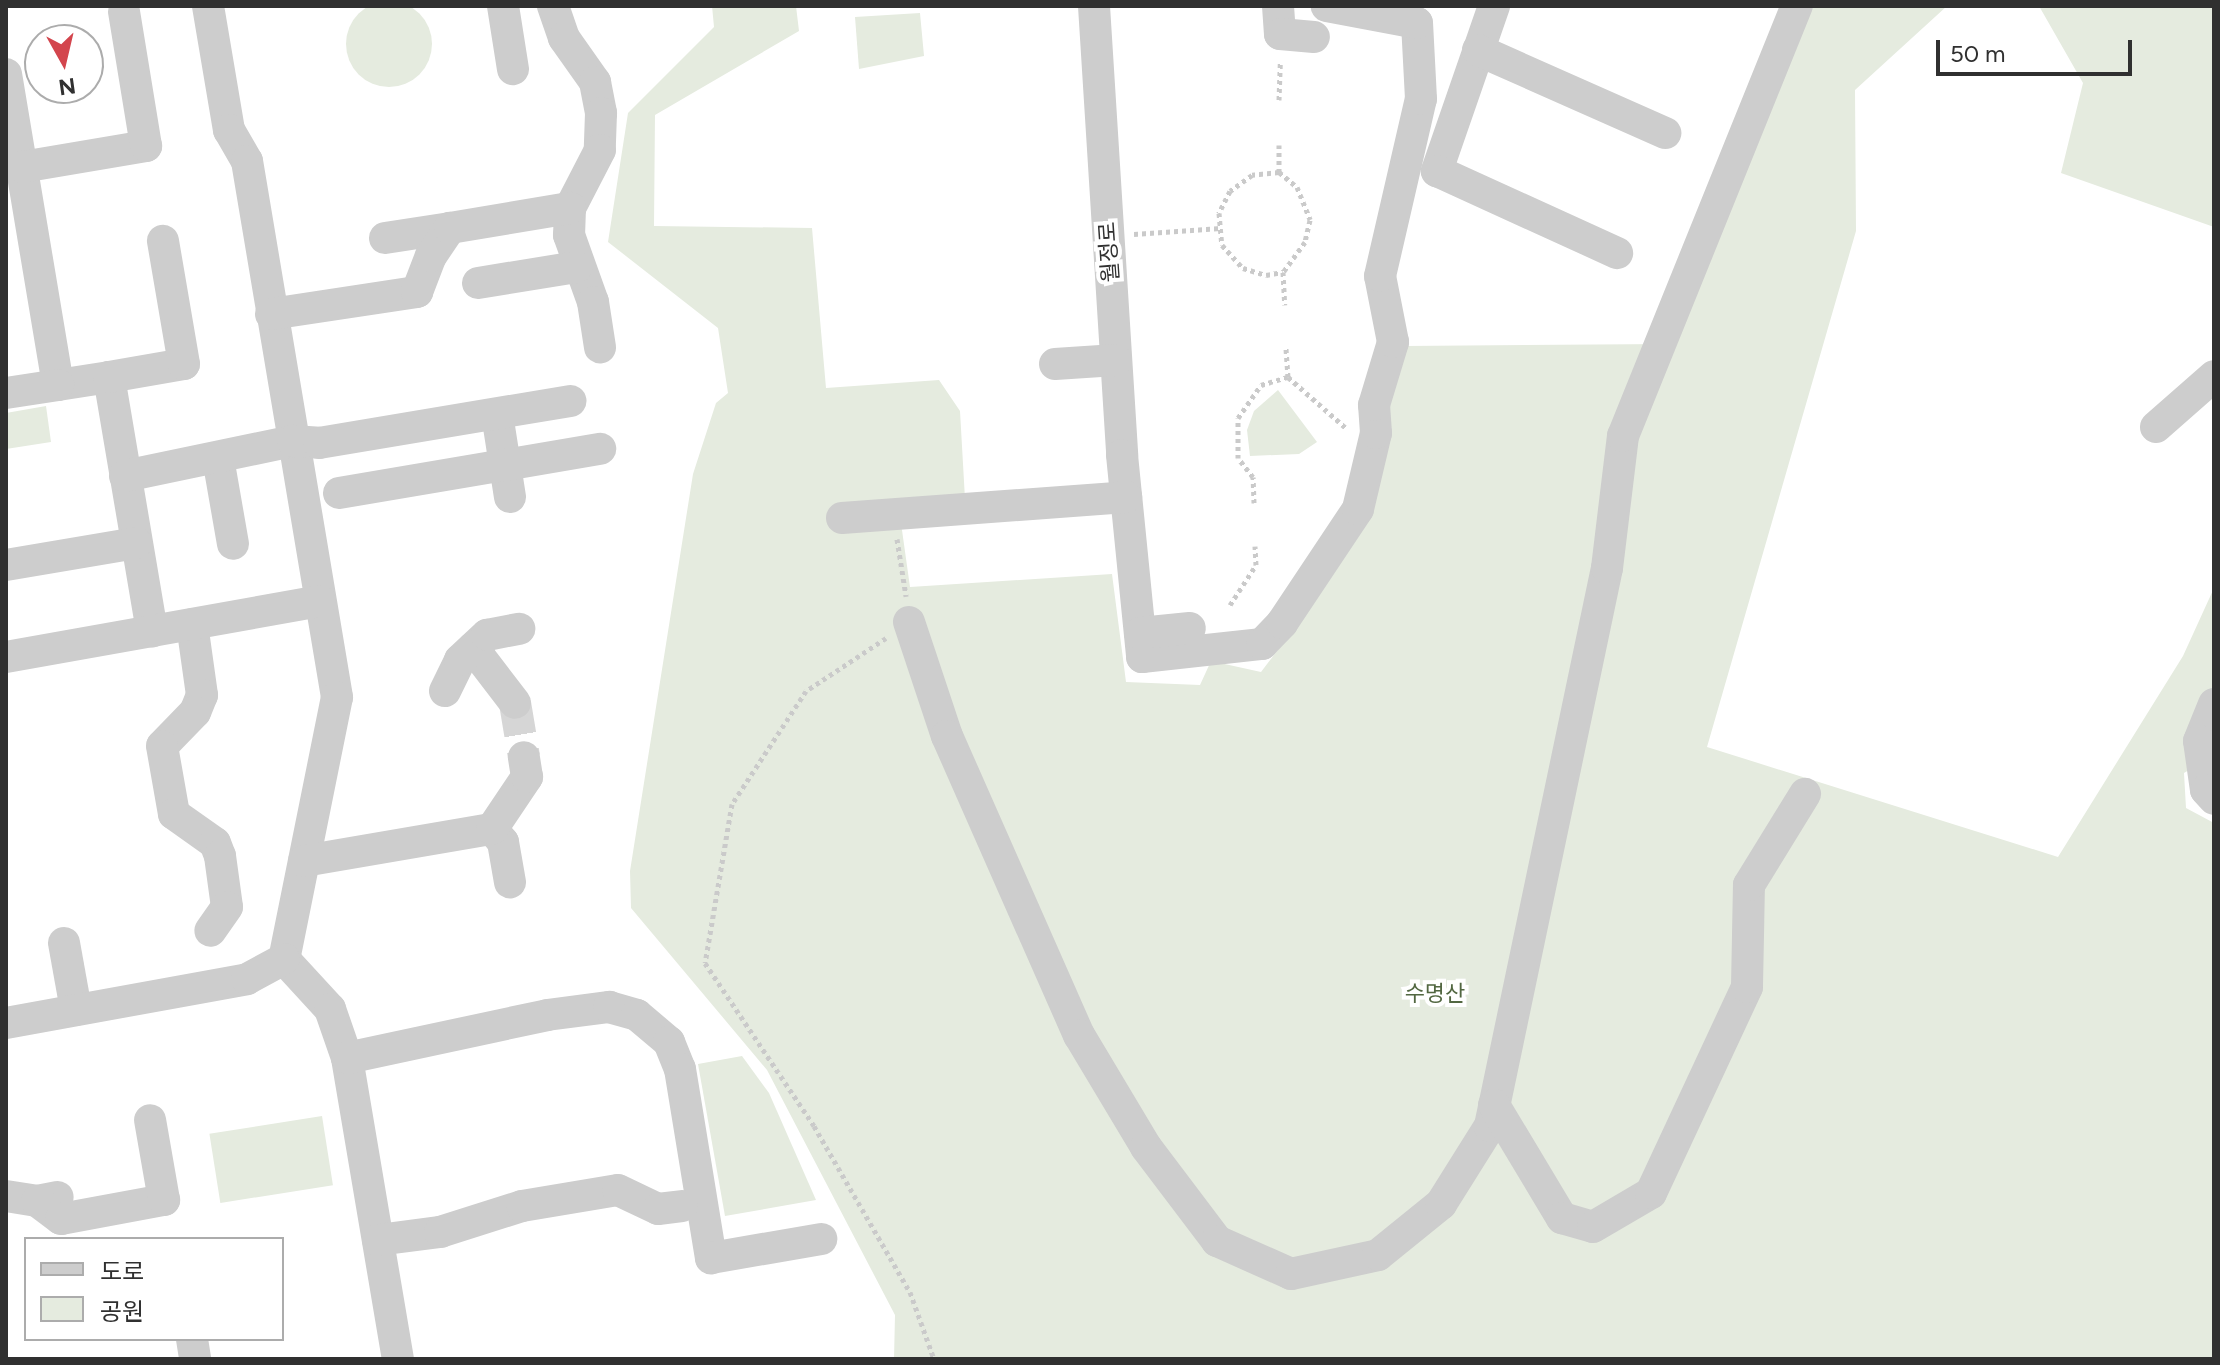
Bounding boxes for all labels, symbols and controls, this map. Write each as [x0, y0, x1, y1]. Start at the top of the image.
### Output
north arrow [24, 24, 104, 104]
scale bar [1940, 24, 2136, 74]
text: 50 m [1950, 39, 2006, 68]
text: N [57, 72, 77, 101]
street label: 월정로 [1094, 221, 1124, 283]
park label: 수명산 [1405, 981, 1465, 1007]
legend [24, 1237, 284, 1341]
text: 도로 [100, 1257, 144, 1286]
text: 공원 [100, 1297, 144, 1326]

